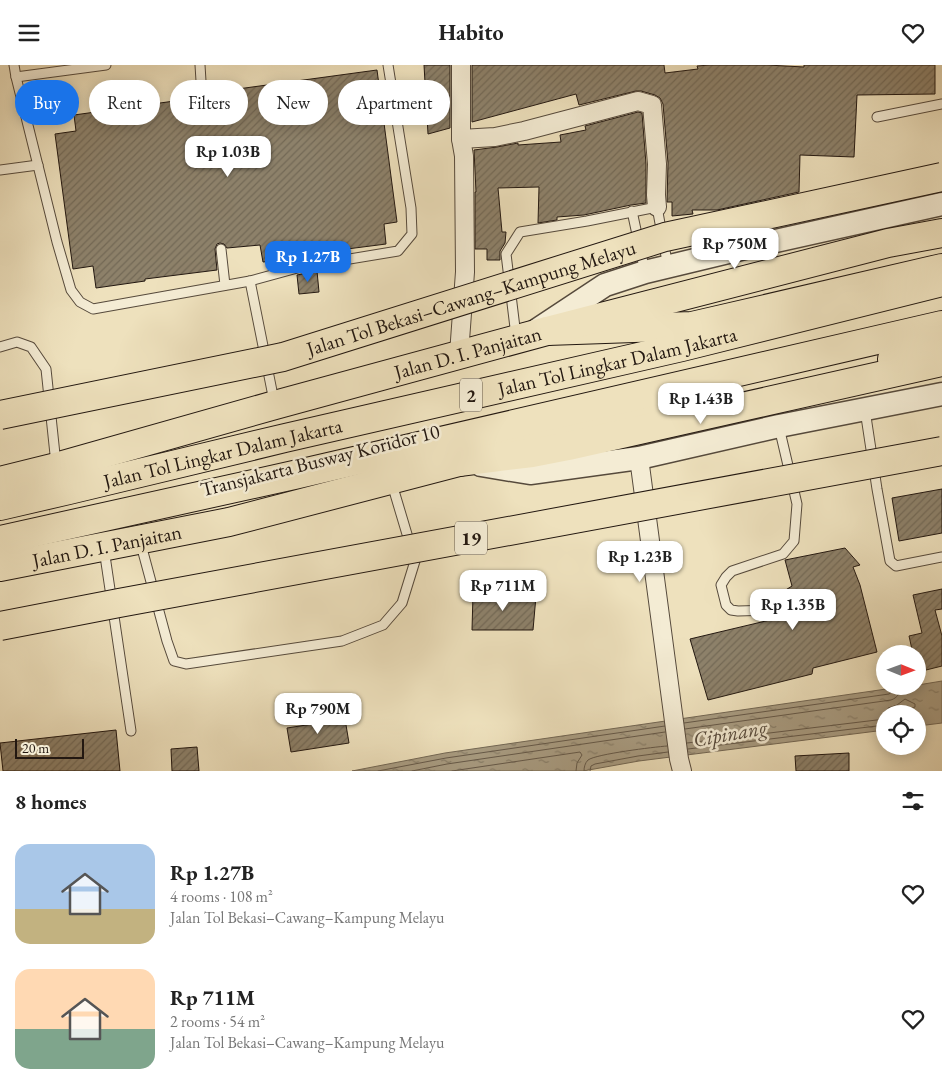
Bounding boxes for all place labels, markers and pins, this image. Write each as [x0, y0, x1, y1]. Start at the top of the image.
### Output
pin: Rp 1.03B [176, 135, 280, 178]
pin: Rp 750M [689, 227, 781, 270]
pin: Rp 1.27B [256, 241, 360, 283]
pin: Rp 1.43B [649, 383, 753, 425]
pin: Rp 1.23B [588, 541, 692, 583]
pin: Rp 711M [457, 569, 549, 612]
pin: Rp 1.35B [741, 589, 845, 631]
pin: Rp 790M [272, 693, 364, 735]

